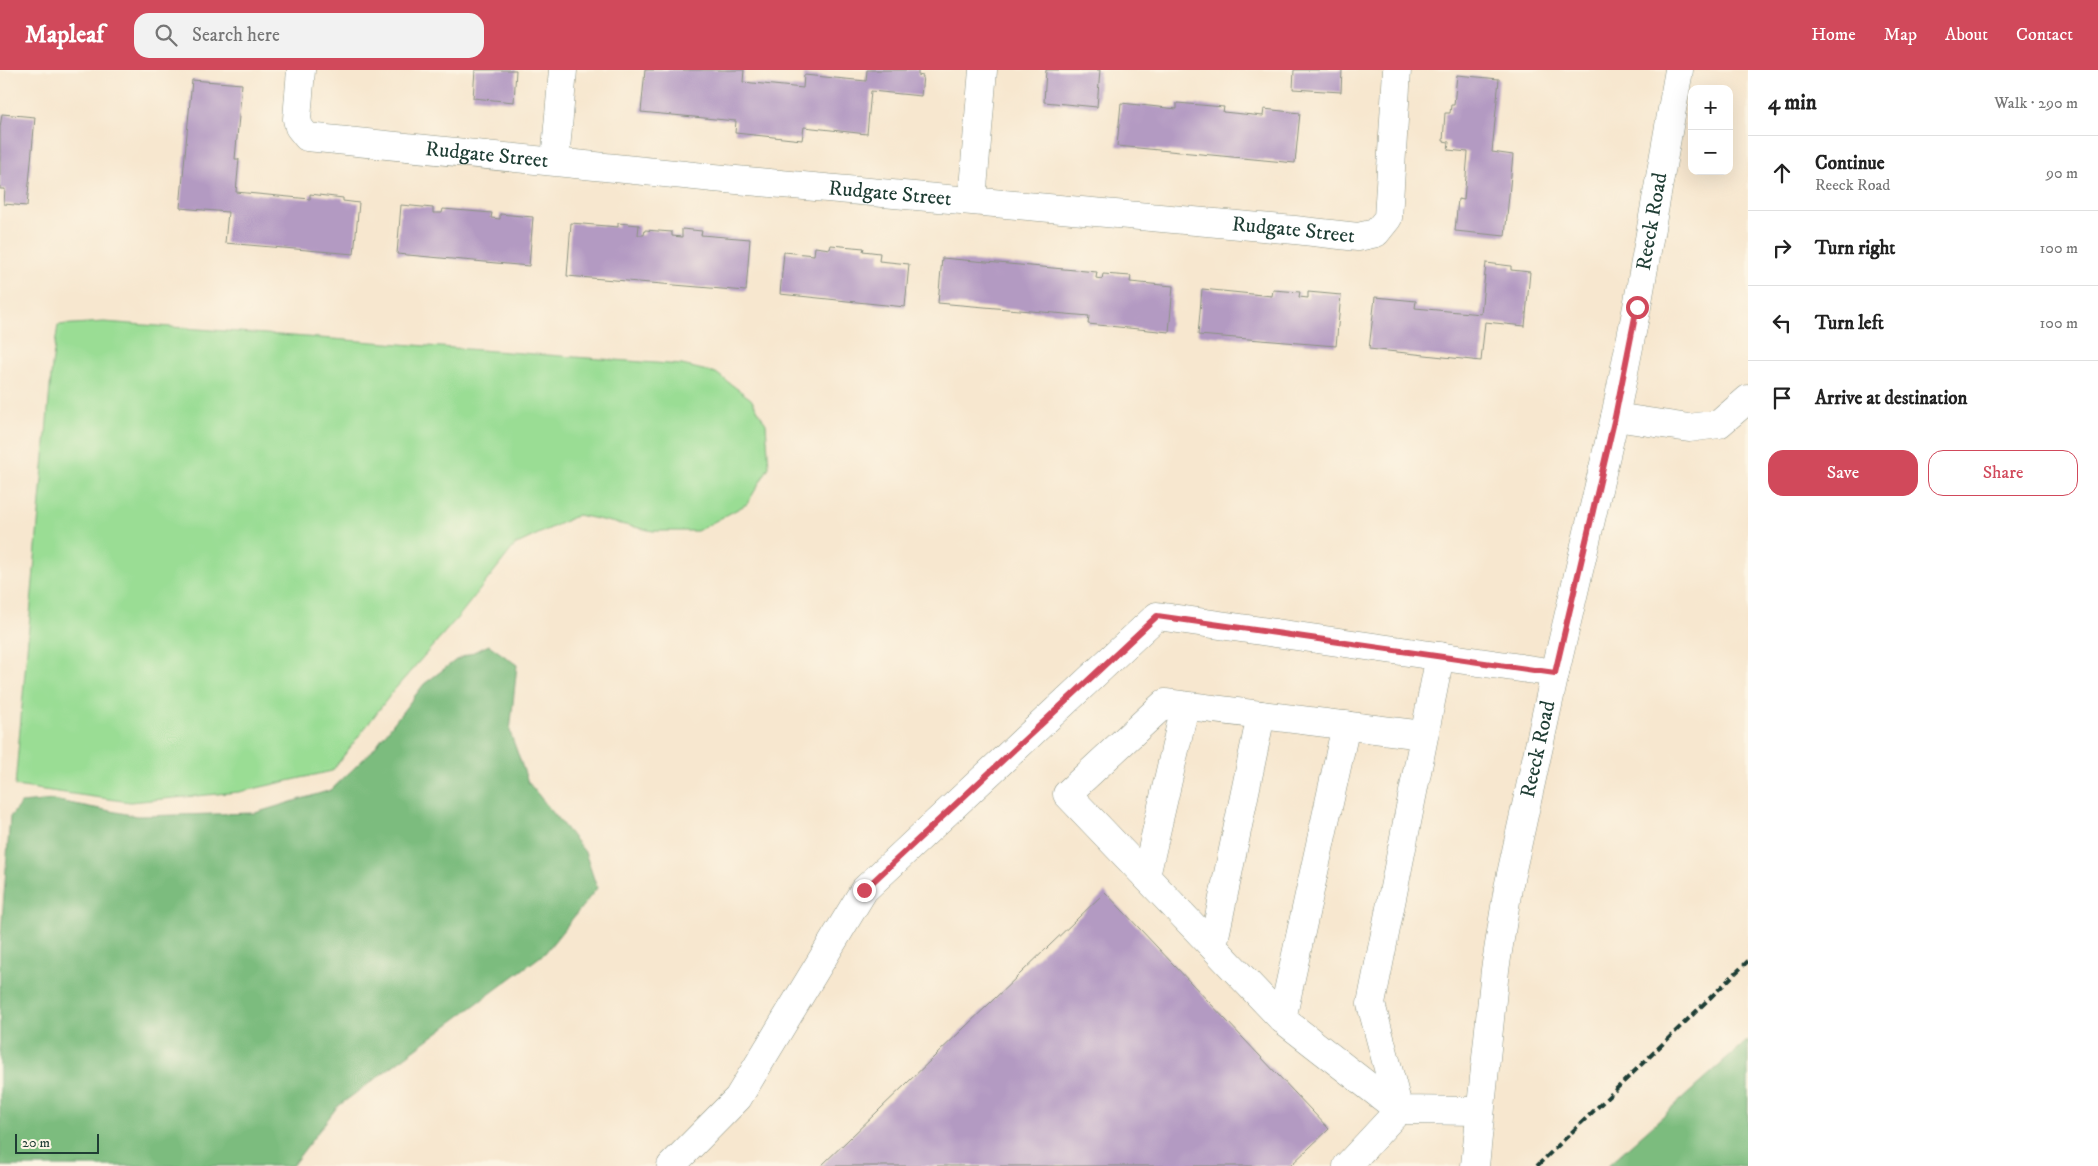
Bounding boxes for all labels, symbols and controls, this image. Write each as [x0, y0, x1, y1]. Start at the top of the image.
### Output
search box [134, 13, 484, 58]
text: Mapleaf [25, 20, 104, 50]
icon: search [152, 21, 180, 49]
text: Search here [192, 24, 280, 47]
text: Home [1811, 24, 1856, 46]
text: Map [1884, 24, 1917, 46]
text: About [1945, 24, 1988, 46]
text: Contact [2016, 24, 2073, 46]
map controls [1688, 85, 1733, 175]
button: + [1688, 85, 1733, 130]
text: 4 min [1768, 90, 1817, 116]
text: Walk · 290 m [1994, 93, 2078, 113]
button: − [1688, 130, 1733, 175]
street label: Rudgate Street [424, 136, 550, 174]
text: Continue [1815, 152, 1885, 175]
icon: ahead [1768, 159, 1796, 187]
text: 90 m [2046, 163, 2078, 183]
street label: Reeck Road [1631, 170, 1674, 272]
street label: Rudgate Street [827, 175, 953, 212]
text: Reeck Road [1815, 175, 1890, 195]
street label: Rudgate Street [1231, 211, 1356, 250]
icon: right [1768, 234, 1796, 262]
text: Turn right [1815, 237, 1895, 260]
text: 100 m [2040, 238, 2078, 258]
route start [1626, 296, 1649, 319]
icon: left [1768, 309, 1796, 337]
text: Turn left [1815, 312, 1884, 335]
text: 100 m [2040, 313, 2078, 333]
icon: arrive [1768, 384, 1796, 412]
text: Arrive at destination [1815, 387, 1967, 410]
button: Save [1768, 450, 1918, 496]
button: Share [1928, 450, 2078, 496]
street label: Reeck Road [1515, 698, 1562, 800]
route end [853, 879, 876, 902]
scale bar [15, 1131, 99, 1154]
text: 20 m [22, 1134, 50, 1152]

